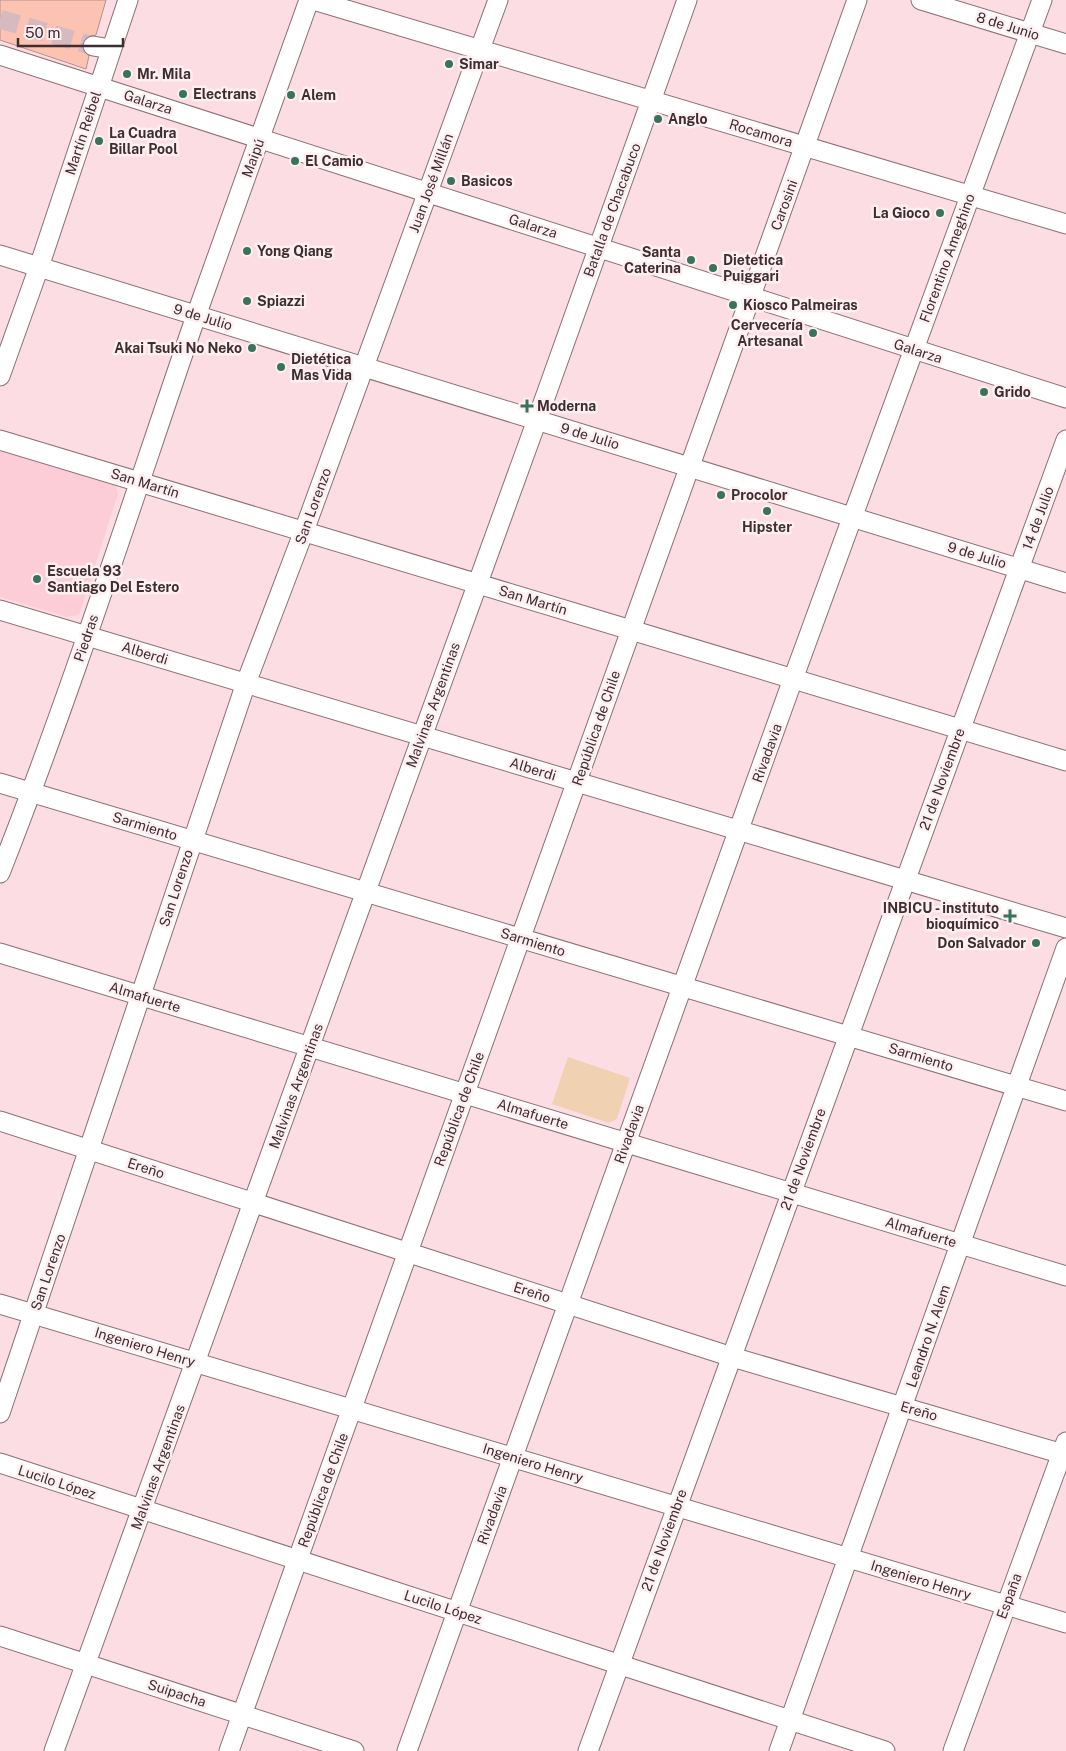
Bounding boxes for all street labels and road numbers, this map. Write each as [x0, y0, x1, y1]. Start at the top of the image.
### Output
street label: 8 de Junio [975, 9, 1041, 43]
street label: Galarza [122, 87, 174, 117]
street label: Martín Reibel [62, 89, 104, 177]
street label: Rocamora [727, 116, 795, 150]
street label: Juan José Millán [406, 131, 456, 235]
street label: Maipú [239, 136, 267, 180]
street label: Batalla de Chacabuco [580, 141, 644, 279]
street label: Carosini [767, 178, 801, 232]
street label: Florentino Ameghino [916, 191, 978, 325]
street label: Galarza [507, 211, 559, 241]
street label: 9 de Julio [172, 300, 234, 334]
street label: Galarza [892, 336, 944, 366]
street label: 9 de Julio [559, 419, 621, 453]
street label: San Martín [109, 465, 181, 501]
street label: San Lorenzo [292, 466, 334, 546]
street label: 14 de Julio [1019, 484, 1057, 552]
street label: 9 de Julio [946, 538, 1008, 572]
street label: San Martín [497, 582, 569, 618]
street label: Piedras [71, 612, 101, 664]
street label: Alberdi [120, 638, 170, 668]
street label: Malvinas Argentinas [403, 640, 463, 770]
street label: República de Chile [569, 668, 623, 788]
street label: Rivadavia [749, 721, 785, 785]
street label: 21 de Noviembre [916, 726, 968, 832]
street label: Alberdi [508, 754, 558, 784]
street label: Sarmiento [111, 809, 179, 843]
street label: San Lorenzo [156, 847, 196, 929]
street label: Sarmiento [499, 925, 567, 959]
street label: Almafuerte [107, 979, 183, 1015]
street label: Malvinas Argentinas [266, 1021, 326, 1151]
street label: Sarmiento [887, 1040, 955, 1074]
street label: República de Chile [431, 1049, 487, 1169]
street label: Almafuerte [495, 1096, 571, 1132]
street label: Rivadavia [611, 1102, 647, 1166]
street label: 21 de Noviembre [777, 1106, 829, 1212]
street label: Ereño [126, 1155, 167, 1181]
street label: Almafuerte [883, 1214, 959, 1250]
street label: San Lorenzo [27, 1231, 69, 1313]
street label: Ereño [512, 1279, 553, 1305]
street label: Leandro N. Alem [903, 1283, 953, 1389]
street label: Ingeniero Henry [93, 1324, 198, 1370]
street label: Ereño [899, 1398, 939, 1424]
street label: Malvinas Argentinas [128, 1402, 188, 1532]
street label: República de Chile [295, 1430, 351, 1550]
street label: Ingeniero Henry [481, 1440, 586, 1486]
street label: Lucilo López [16, 1462, 98, 1502]
street label: Rivadavia [474, 1483, 510, 1547]
street label: 21 de Noviembre [638, 1487, 690, 1593]
street label: Ingeniero Henry [869, 1557, 974, 1603]
street label: España [993, 1571, 1025, 1621]
street label: Lucilo López [402, 1587, 484, 1627]
street label: Suipacha [146, 1676, 208, 1710]

